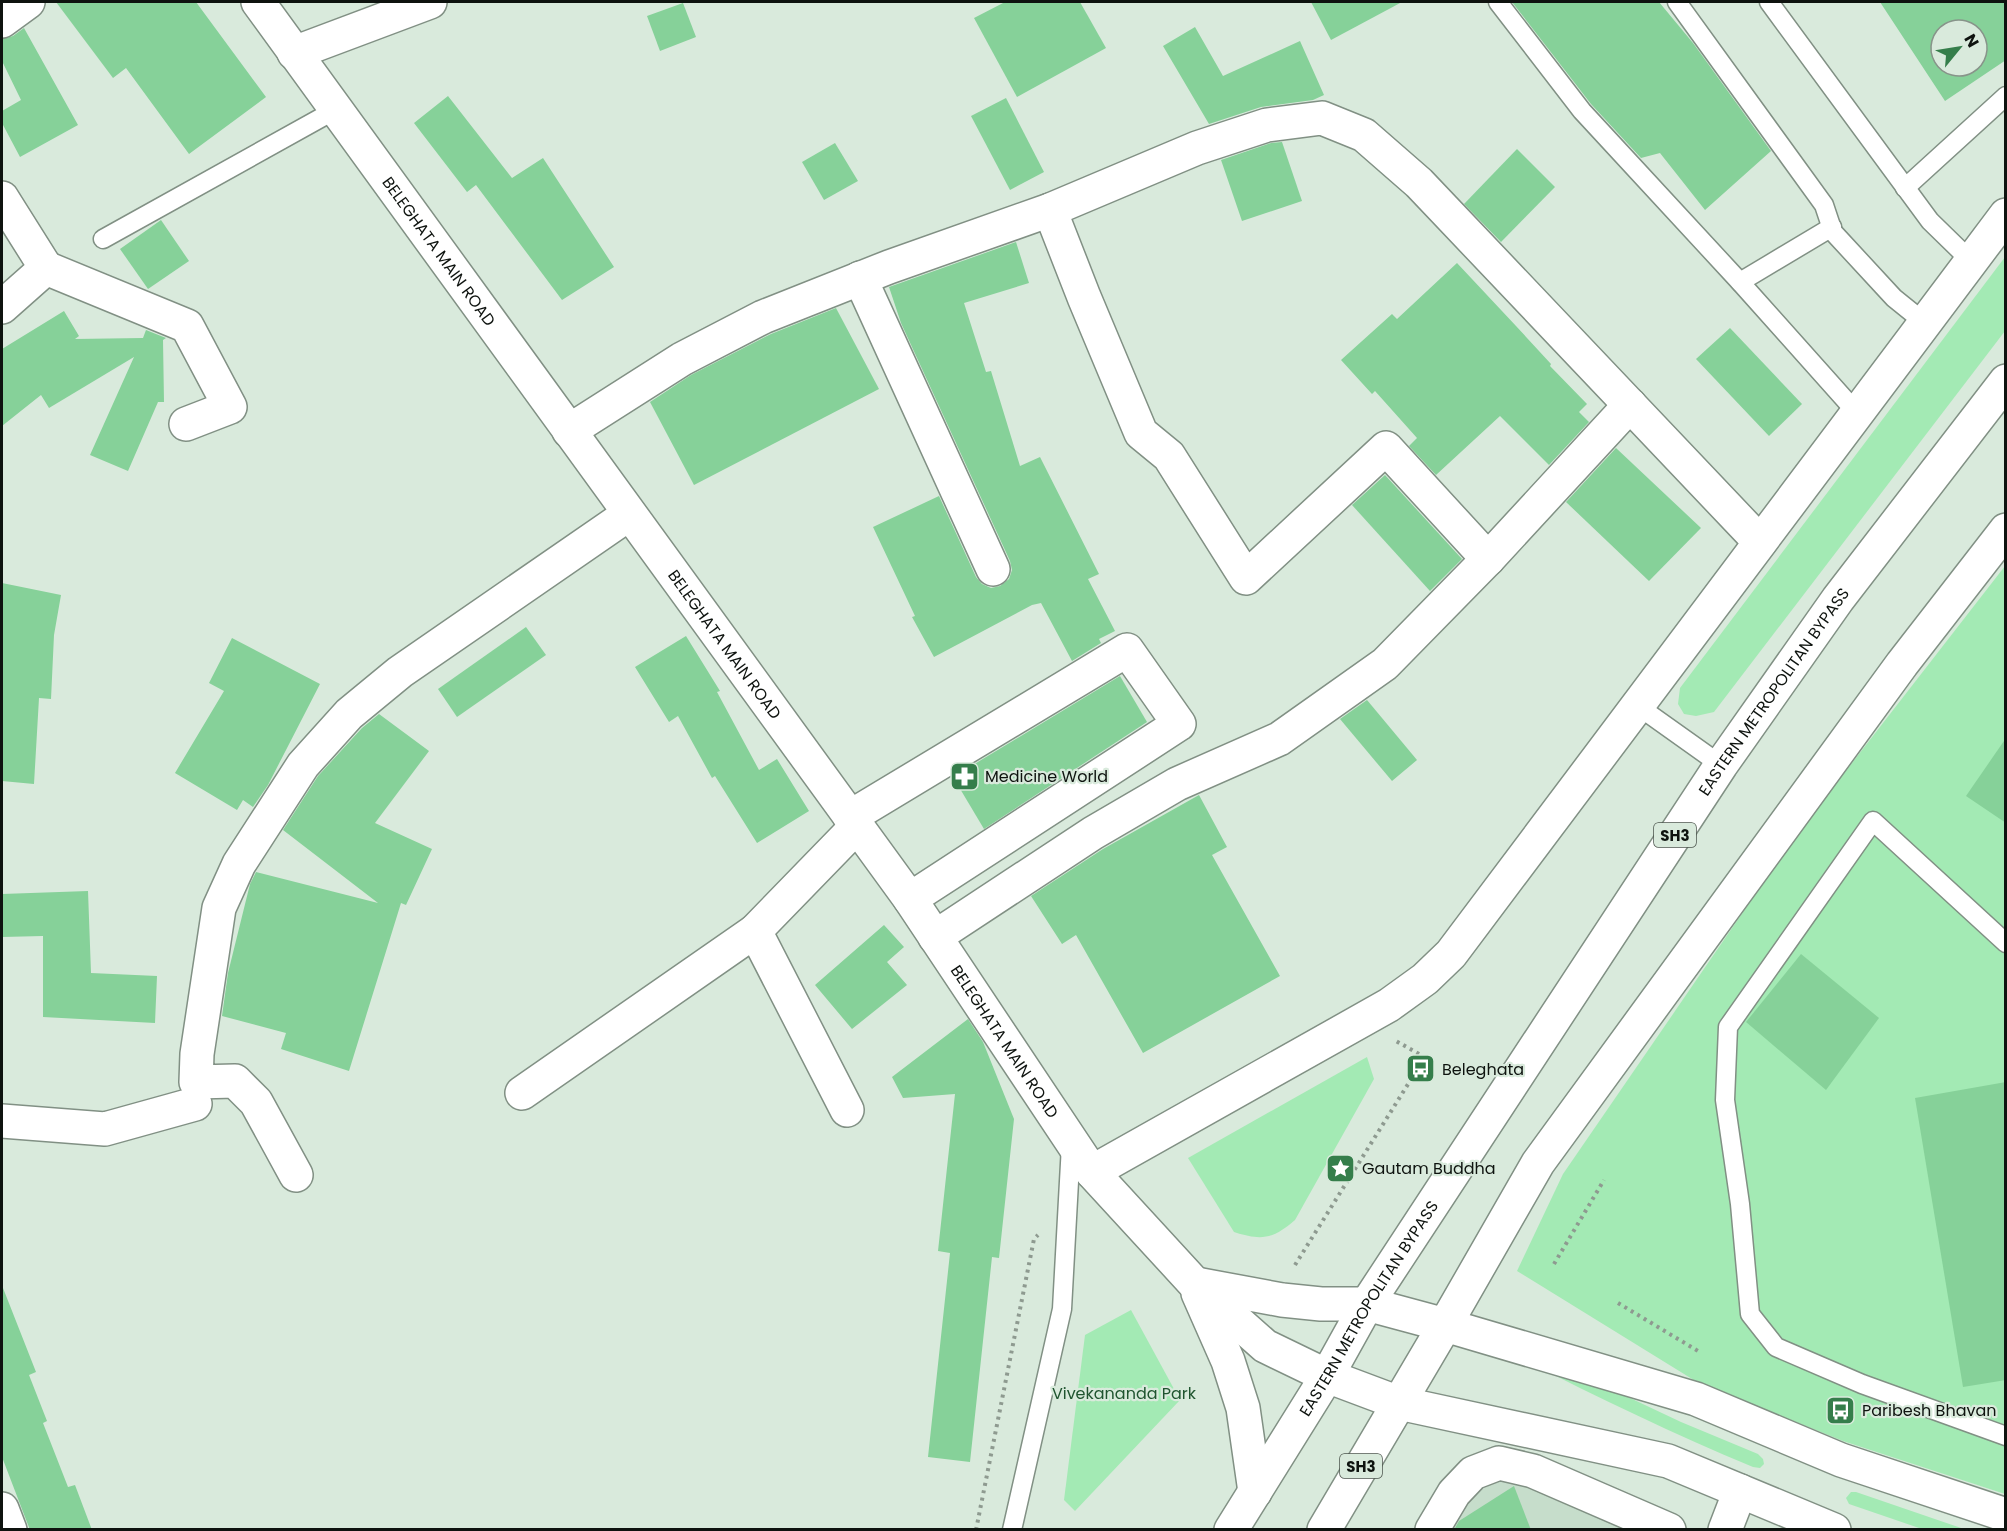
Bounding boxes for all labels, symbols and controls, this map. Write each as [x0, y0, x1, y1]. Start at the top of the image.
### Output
north arrow [1929, 18, 1989, 78]
text: N [1959, 30, 1985, 52]
street label: BELEGHATA MAIN ROAD [377, 172, 501, 331]
street label: BELEGHATA MAIN ROAD [663, 565, 787, 724]
street label: EASTERN METROPOLITAN BYPASS [1693, 583, 1854, 800]
pharmacy icon: Medicine World [948, 760, 980, 792]
place label: Medicine World [985, 765, 1108, 788]
road number: SH3 [1654, 823, 1696, 847]
street label: BELEGHATA MAIN ROAD [945, 960, 1064, 1122]
bus stop icon: Beleghata [1405, 1053, 1437, 1085]
place label: Beleghata [1442, 1058, 1524, 1081]
place icon: Gautam Buddha [1325, 1152, 1357, 1184]
place label: Gautam Buddha [1362, 1157, 1496, 1180]
street label: EASTERN METROPOLITAN BYPASS [1293, 1196, 1443, 1420]
park label: Vivekananda Park [1052, 1382, 1197, 1405]
bus stop icon: Paribesh Bhavan [1825, 1394, 1857, 1426]
place label: Paribesh Bhavan [1862, 1399, 1996, 1422]
road number: SH3 [1340, 1454, 1382, 1478]

